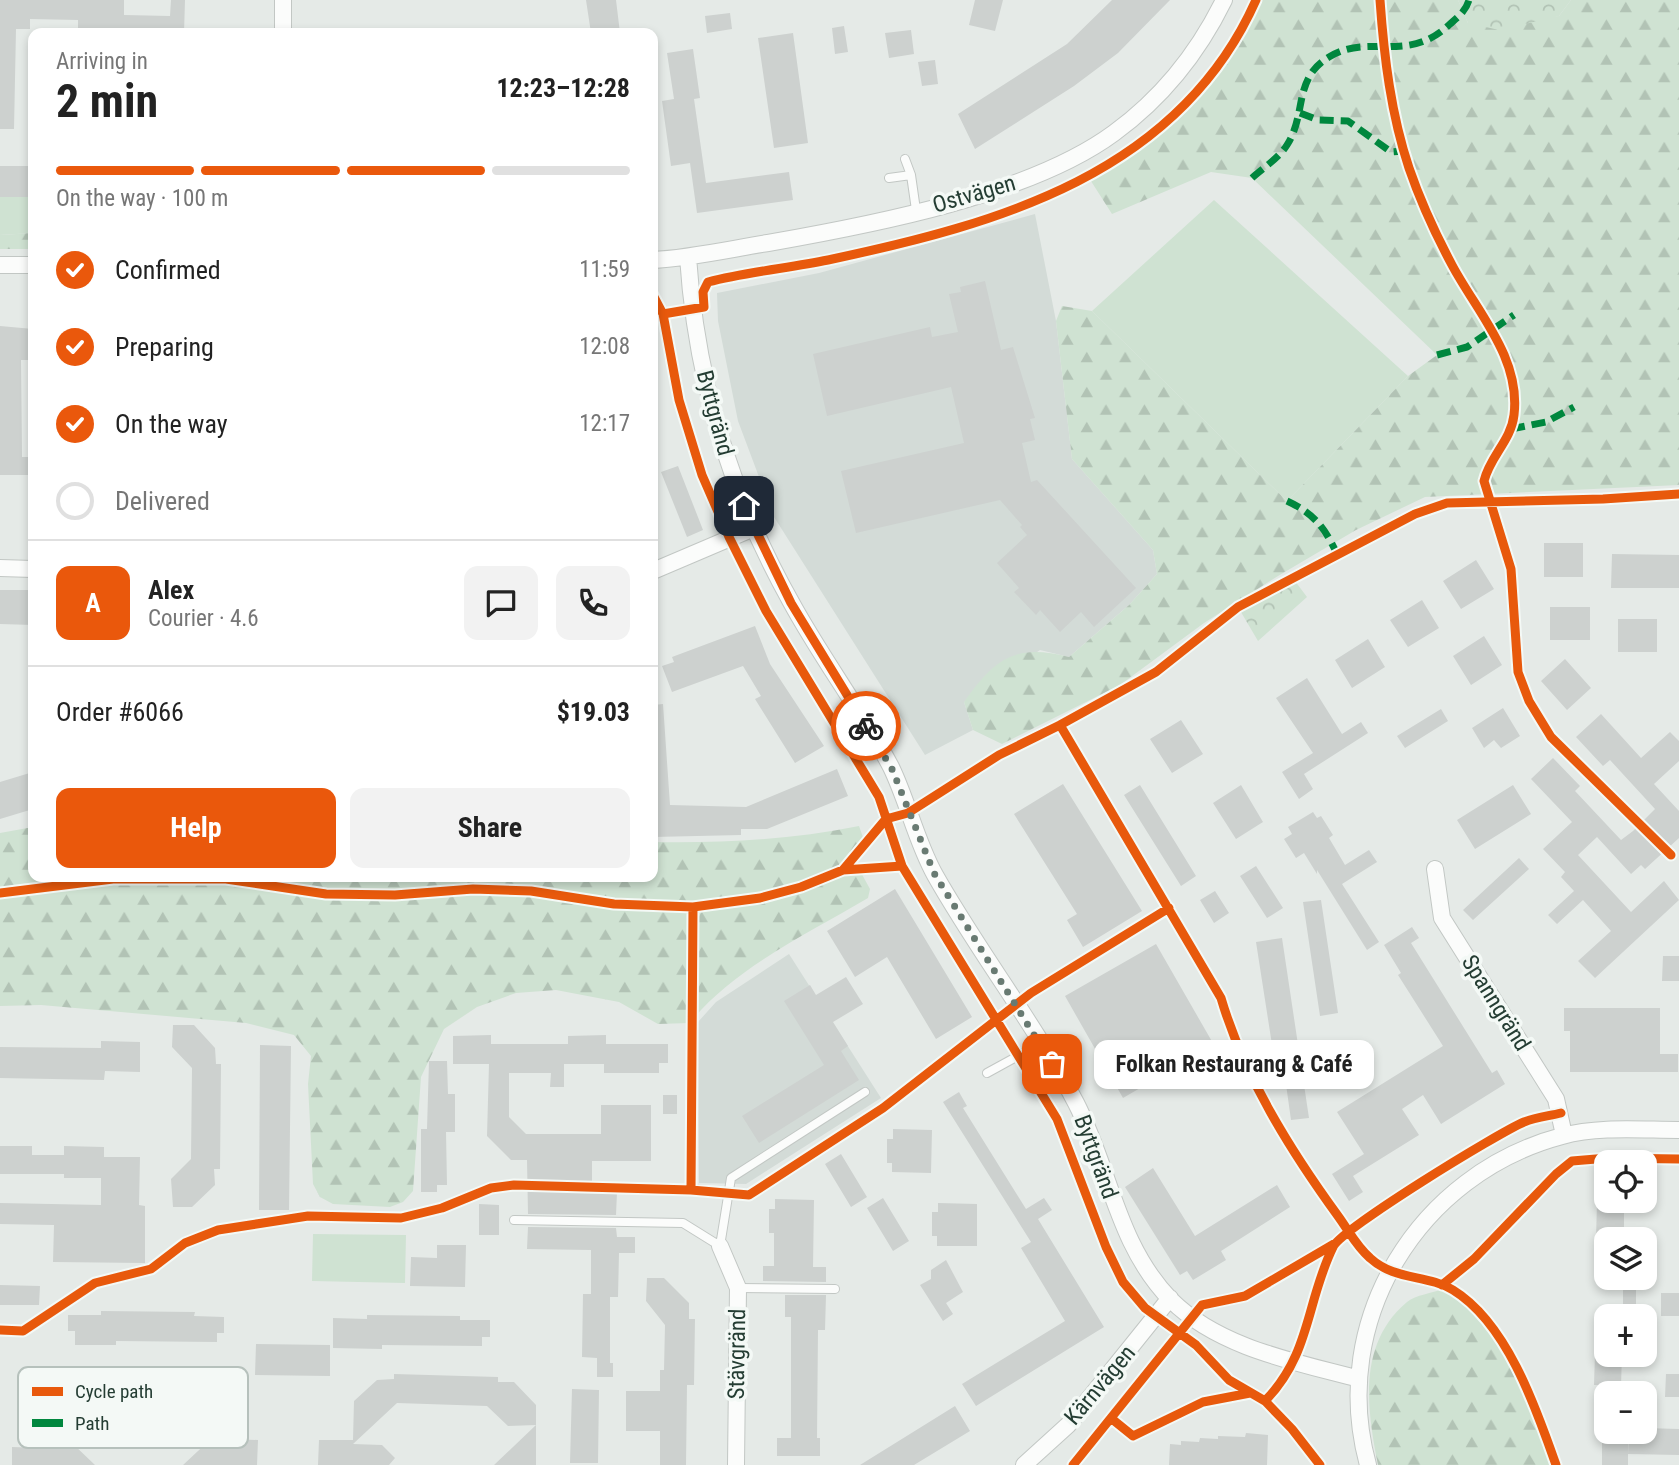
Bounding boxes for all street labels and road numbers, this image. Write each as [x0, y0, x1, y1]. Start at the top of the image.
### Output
street label: Ostvägen [929, 169, 1019, 219]
street label: Byttgränd [691, 367, 739, 459]
street label: Spanngränd [1456, 950, 1536, 1056]
street label: Byttgränd [1068, 1111, 1124, 1203]
street label: Stävgränd [723, 1308, 751, 1400]
street label: Kärnvägen [1059, 1340, 1141, 1430]

